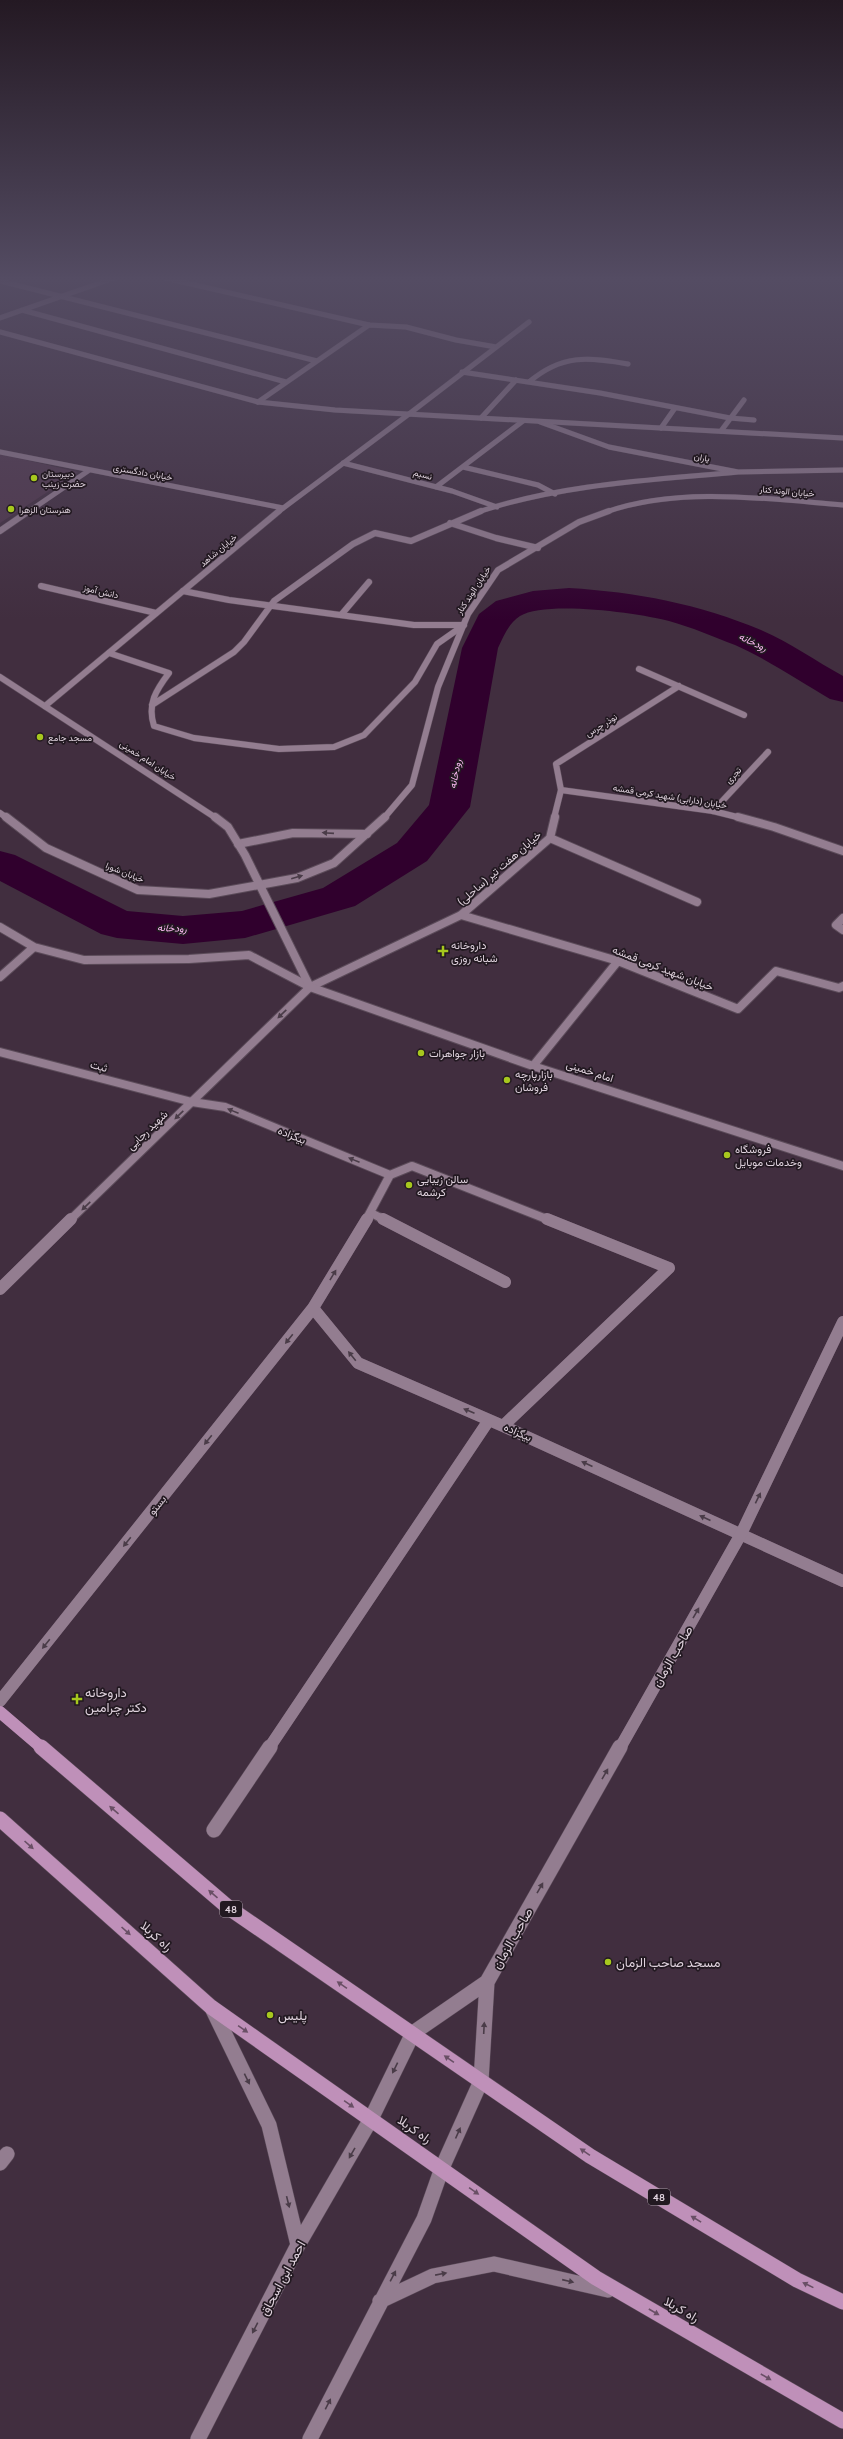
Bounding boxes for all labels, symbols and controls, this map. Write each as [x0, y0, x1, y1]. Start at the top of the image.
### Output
street label: یاران [693, 450, 711, 465]
street label: خیابان دادگستری [112, 461, 174, 484]
street label: نسیم [412, 466, 434, 483]
place label: دبیرستان حضرت زینب [42, 468, 86, 490]
marker: دبیرستان حضرت زینب [29, 473, 39, 483]
street label: خیابان الوند کنار [758, 483, 815, 500]
marker: هنرستان الزهرا [6, 504, 16, 514]
place label: هنرستان الزهرا [19, 504, 71, 516]
street label: خیابان شاهد [197, 531, 239, 569]
street label: خیابان الوند کنار [453, 564, 494, 618]
street label: دانش آموز [81, 581, 120, 601]
water label: رودخانه [737, 630, 770, 655]
street label: نوذر چرس [583, 711, 620, 740]
marker: مسجد جامع [35, 732, 45, 742]
place label: مسجد جامع [48, 732, 92, 744]
street label: خیابان امام خمینی [117, 738, 178, 783]
water label: رودخانه [446, 758, 464, 790]
street label: تجری [723, 764, 744, 786]
street label: خیابان (دارابی) شهید کرمی قمشه [612, 782, 728, 811]
street label: خیابان هفت تیر (ساحلی) [454, 828, 544, 908]
one-way arrow [322, 830, 334, 837]
street label: خیابان شورا [104, 859, 146, 886]
one-way arrow [291, 874, 303, 880]
water label: رودخانه [157, 921, 188, 935]
place label: داروخانه شبانه روزی [451, 938, 498, 965]
street label: خیابان شهید کرمی قمشه [611, 942, 715, 994]
marker: داروخانه شبانه روزی [438, 946, 448, 956]
one-way arrow [277, 1009, 287, 1019]
place label: بازار جواهرات [429, 1046, 485, 1060]
marker: بازار جواهرات [416, 1048, 426, 1058]
street label: ثبت [89, 1057, 110, 1075]
street label: امام خمینی [564, 1057, 615, 1086]
place label: بازارپارچه فروشان [515, 1067, 553, 1094]
marker: بازارپارچه فروشان [502, 1075, 512, 1085]
street label: شهید رجایی [124, 1107, 171, 1153]
one-way arrow [228, 1108, 239, 1114]
one-way arrow [174, 1110, 184, 1120]
street label: بیگزاده [276, 1123, 308, 1147]
place label: فروشگاه وخدمات موبایل [735, 1142, 802, 1169]
marker: فروشگاه وخدمات موبایل [722, 1150, 732, 1160]
one-way arrow [347, 1156, 359, 1162]
place label: سالن زیبایی کرشمه [417, 1172, 468, 1199]
marker: سالن زیبایی کرشمه [404, 1180, 414, 1190]
one-way arrow [81, 1201, 91, 1211]
one-way arrow [330, 1269, 337, 1281]
one-way arrow [284, 1333, 293, 1344]
one-way arrow [347, 1350, 356, 1361]
one-way arrow [463, 1408, 474, 1414]
street label: بیگزاده [502, 1420, 534, 1444]
one-way arrow [203, 1435, 212, 1446]
one-way arrow [582, 1461, 593, 1467]
street label: بستو [145, 1492, 169, 1518]
one-way arrow [755, 1493, 761, 1504]
one-way arrow [700, 1515, 711, 1521]
one-way arrow [122, 1537, 131, 1548]
one-way arrow [693, 1607, 700, 1619]
street label: صاحب الزمان [648, 1622, 697, 1690]
one-way arrow [41, 1638, 50, 1649]
place label: داروخانه دکتر چرامین [85, 1684, 147, 1717]
marker: داروخانه دکتر چرامین [72, 1694, 82, 1704]
one-way arrow [601, 1769, 608, 1780]
one-way arrow [109, 1805, 119, 1814]
one-way arrow [24, 1840, 34, 1850]
one-way arrow [537, 1882, 544, 1893]
one-way arrow [207, 1890, 218, 1899]
road number: 48 [220, 1901, 242, 1917]
street label: صاحب الزمان [488, 1904, 537, 1972]
street label: راه کربلا [137, 1917, 176, 1955]
one-way arrow [121, 1927, 132, 1936]
place label: مسجد صاحب الزمان [616, 1954, 721, 1971]
marker: مسجد صاحب الزمان [603, 1957, 613, 1967]
one-way arrow [337, 1981, 347, 1989]
place label: پلیس [278, 2007, 307, 2025]
marker: پلیس [265, 2010, 275, 2020]
one-way arrow [481, 2022, 488, 2034]
one-way arrow [238, 2025, 248, 2033]
one-way arrow [444, 2055, 454, 2063]
one-way arrow [392, 2062, 398, 2074]
one-way arrow [244, 2074, 250, 2085]
one-way arrow [344, 2100, 355, 2108]
street label: راه کربلا [394, 2112, 435, 2147]
one-way arrow [455, 2127, 461, 2138]
one-way arrow [348, 2147, 355, 2159]
one-way arrow [579, 2149, 590, 2156]
one-way arrow [469, 2187, 479, 2195]
road number: 48 [648, 2189, 670, 2205]
one-way arrow [285, 2196, 291, 2208]
one-way arrow [690, 2216, 702, 2223]
street label: احمد ابن اسحاق [256, 2238, 309, 2319]
one-way arrow [390, 2270, 397, 2282]
one-way arrow [435, 2271, 448, 2277]
one-way arrow [562, 2278, 575, 2284]
one-way arrow [802, 2282, 814, 2288]
street label: راه کربلا [661, 2293, 702, 2326]
one-way arrow [648, 2308, 660, 2315]
one-way arrow [252, 2322, 259, 2334]
one-way arrow [760, 2373, 772, 2380]
one-way arrow [325, 2398, 331, 2410]

